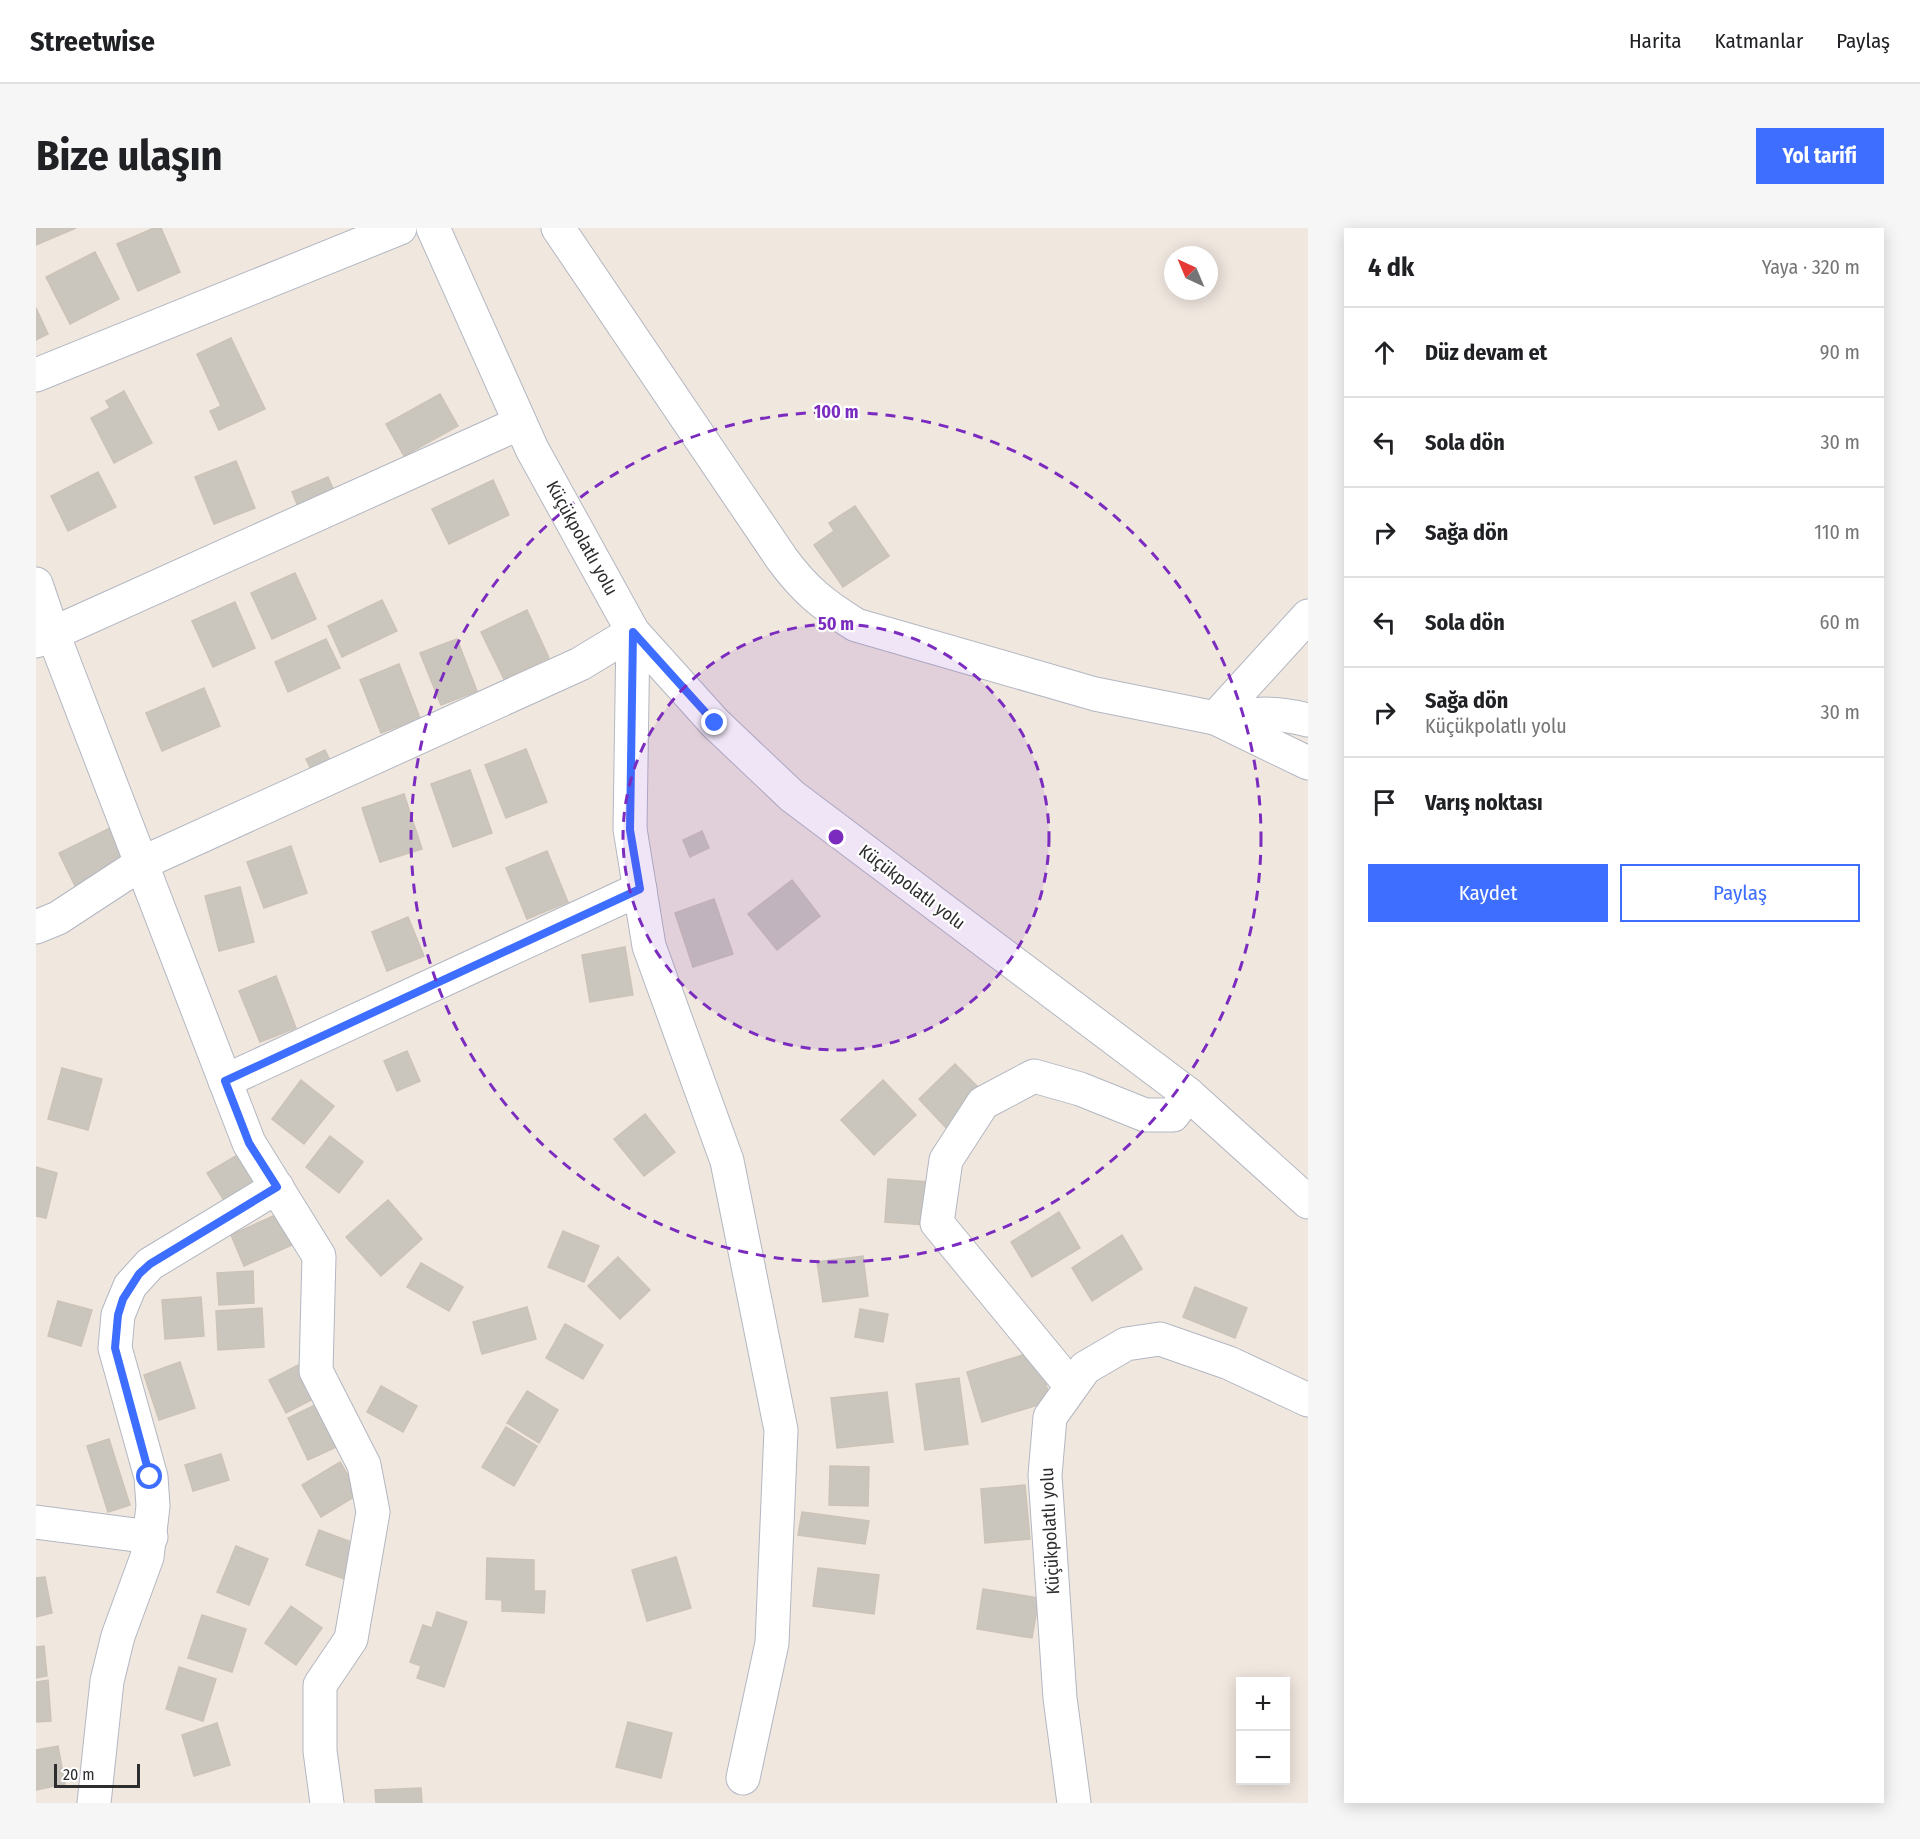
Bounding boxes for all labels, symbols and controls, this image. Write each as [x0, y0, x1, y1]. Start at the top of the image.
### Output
text: Streetwise [30, 25, 155, 58]
text: Harita [1629, 28, 1682, 54]
text: Katmanlar [1715, 28, 1803, 54]
text: Paylaş [1836, 28, 1890, 54]
button: Yol tarifi [1756, 128, 1884, 184]
text: Bize ulaşın [36, 131, 223, 181]
north arrow [1164, 246, 1218, 300]
text: 4 dk [1368, 252, 1414, 283]
text: Yaya · 320 m [1762, 255, 1860, 279]
icon: ahead [1368, 336, 1401, 369]
text: Düz devam et [1425, 339, 1547, 366]
text: 90 m [1820, 340, 1860, 364]
text: 100 m [814, 401, 858, 423]
icon: left [1368, 426, 1401, 459]
text: Sola dön [1425, 429, 1505, 456]
text: 30 m [1820, 430, 1860, 454]
street label: Küçükpolatlı yolu [541, 477, 623, 599]
icon: right [1368, 516, 1401, 549]
text: Sağa dön [1425, 519, 1508, 546]
text: 110 m [1814, 520, 1860, 544]
icon: left [1368, 606, 1401, 639]
text: Sola dön [1425, 609, 1505, 636]
text: 60 m [1820, 610, 1860, 634]
text: 50 m [818, 613, 854, 635]
text: Sağa dön [1425, 687, 1508, 714]
icon: right [1368, 696, 1401, 729]
text: 30 m [1820, 700, 1860, 724]
route end [701, 709, 727, 735]
text: Küçükpolatlı yolu [1425, 714, 1567, 738]
icon: arrive [1368, 786, 1401, 819]
text: Varış noktası [1425, 789, 1543, 816]
centre of rings [826, 827, 846, 847]
street label: Küçükpolatlı yolu [854, 840, 970, 934]
button: Kaydet [1368, 864, 1608, 922]
button: Paylaş [1620, 864, 1860, 922]
route start [136, 1463, 162, 1489]
street label: Küçükpolatlı yolu [1036, 1467, 1064, 1595]
map controls [1236, 1677, 1290, 1785]
button: + [1236, 1677, 1290, 1731]
button: − [1236, 1731, 1290, 1785]
scale bar [54, 1761, 140, 1788]
text: 20 m [63, 1765, 94, 1784]

